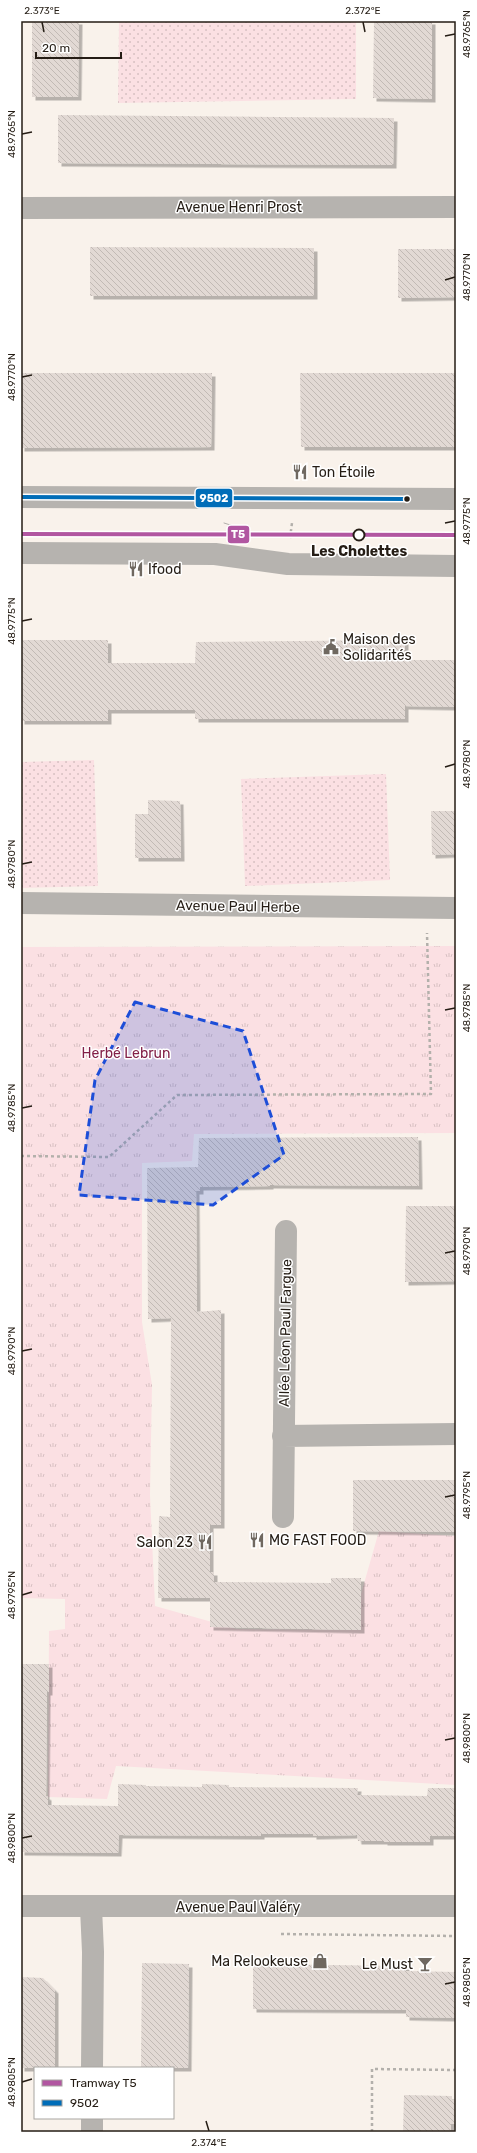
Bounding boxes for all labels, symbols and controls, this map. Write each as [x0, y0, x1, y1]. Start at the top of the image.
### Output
text: 2.373°E [24, 5, 60, 17]
text: 2.372°E [345, 5, 381, 17]
text: 48.9765°N [461, 10, 473, 58]
scale bar [36, 34, 121, 60]
text: 20 m [42, 41, 70, 55]
text: 48.9765°N [6, 110, 18, 158]
street label: Avenue Henri Prost [176, 199, 302, 216]
text: 48.9770°N [461, 253, 473, 301]
text: 48.9770°N [6, 353, 18, 401]
restaurant icon: Ton Étoile [291, 463, 309, 481]
place label: Ton Étoile [312, 463, 375, 481]
line badge: 9502 [195, 488, 233, 508]
text: 9502 [200, 492, 228, 505]
unlabelled marker [402, 494, 412, 504]
text: 48.9775°N [461, 497, 473, 545]
line badge: T5 [227, 525, 250, 544]
text: T5 [231, 528, 245, 541]
marker: Les Cholettes [352, 528, 366, 542]
place label: Les Cholettes [311, 543, 407, 560]
restaurant icon: Ifood [127, 560, 145, 578]
place label: Ifood [148, 561, 181, 578]
text: 48.9775°N [6, 597, 18, 645]
place label: Maison des Solidarités [343, 631, 416, 664]
public building icon: Maison des Solidarités [322, 638, 340, 656]
text: 48.9780°N [461, 739, 473, 789]
text: 48.9780°N [6, 839, 18, 889]
street label: Avenue Paul Herbe [176, 897, 300, 916]
text: 48.9785°N [461, 984, 473, 1032]
park label: Herbé Lebrun [82, 1045, 170, 1062]
text: 48.9785°N [6, 1084, 18, 1132]
text: 48.9790°N [461, 1227, 473, 1275]
street label: Allée Léon Paul Fargue [276, 1259, 295, 1407]
text: 48.9790°N [6, 1327, 18, 1375]
text: 48.9795°N [461, 1471, 473, 1519]
restaurant icon: MG FAST FOOD [248, 1531, 266, 1549]
place label: MG FAST FOOD [269, 1532, 366, 1549]
restaurant icon: Salon 23 [196, 1533, 214, 1551]
place label: Salon 23 [137, 1534, 193, 1551]
text: 48.9795°N [6, 1571, 18, 1619]
text: 48.9800°N [461, 1713, 473, 1763]
text: 48.9800°N [6, 1813, 18, 1863]
street label: Avenue Paul Valéry [176, 1899, 300, 1916]
shop icon: Ma Relookeuse [311, 1952, 329, 1970]
place label: Ma Relookeuse [211, 1953, 308, 1970]
bar icon: Le Must [416, 1955, 434, 1973]
place label: Le Must [362, 1956, 414, 1973]
text: 48.9805°N [461, 1957, 473, 2007]
text: 48.9805°N [6, 2057, 18, 2107]
legend [34, 2067, 174, 2119]
text: Tramway T5 [70, 2076, 137, 2090]
text: 9502 [70, 2096, 99, 2110]
text: 2.374°E [191, 2137, 227, 2149]

